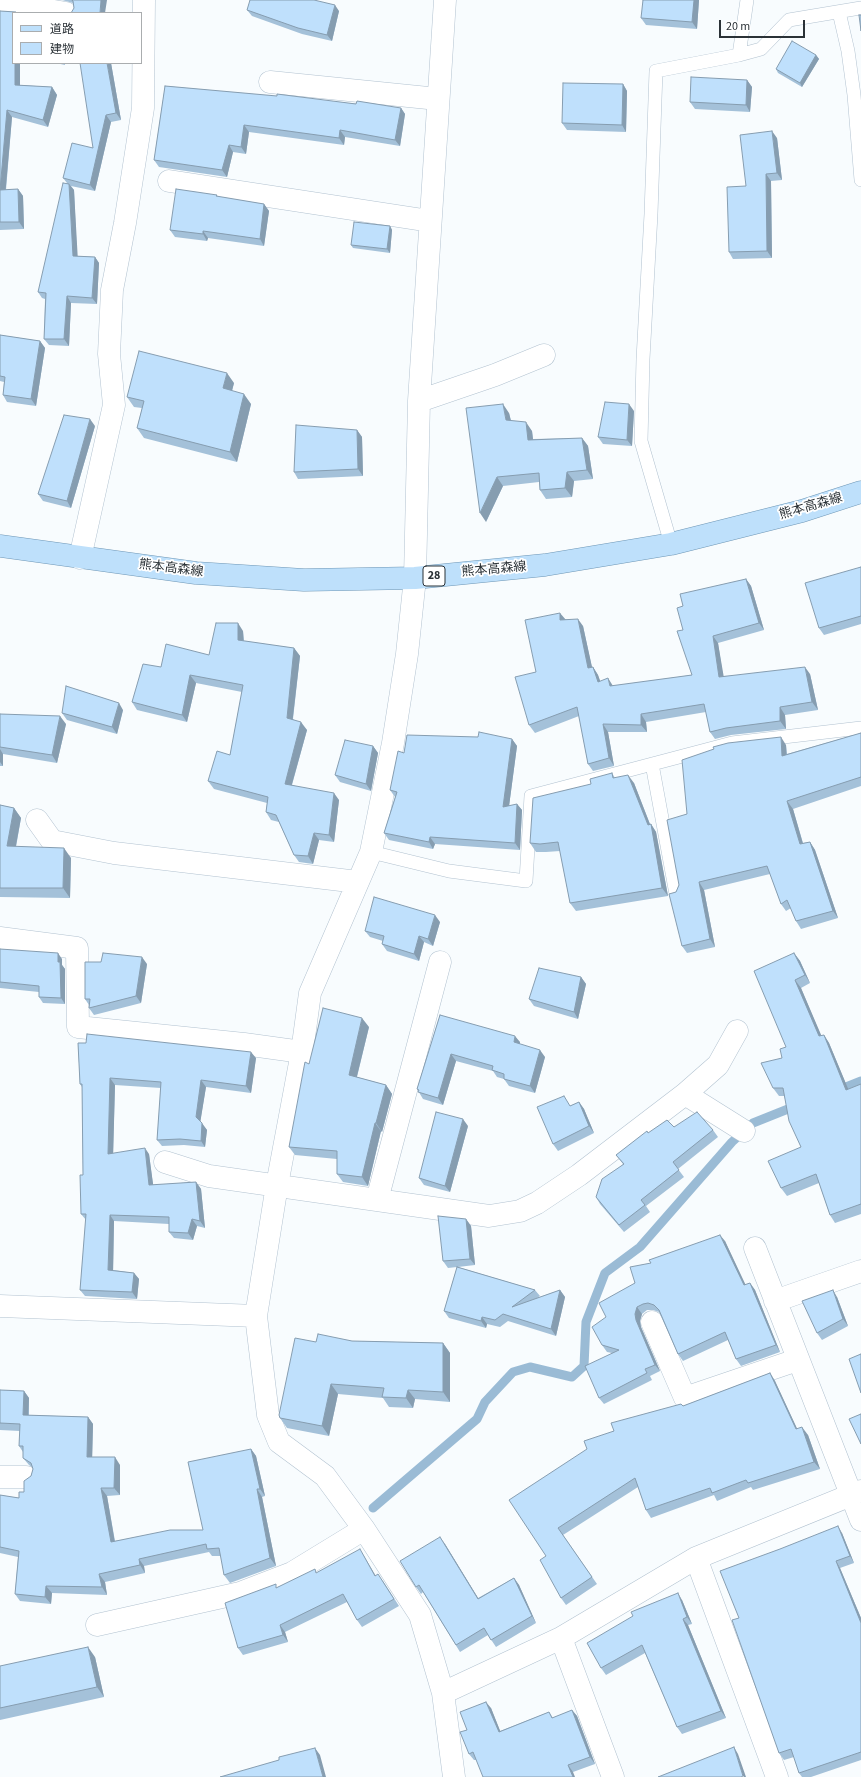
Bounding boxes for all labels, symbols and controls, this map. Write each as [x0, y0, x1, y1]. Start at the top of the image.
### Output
legend [12, 12, 142, 64]
scale bar [721, 12, 807, 38]
text: 20 m [726, 18, 750, 35]
text: 道路 [50, 21, 74, 38]
text: 建物 [50, 41, 74, 58]
street label: 熊本高森線 [778, 491, 844, 523]
street label: 熊本高森線 [138, 557, 204, 581]
street label: 熊本高森線 [461, 559, 527, 581]
road number: 28 [423, 566, 445, 586]

